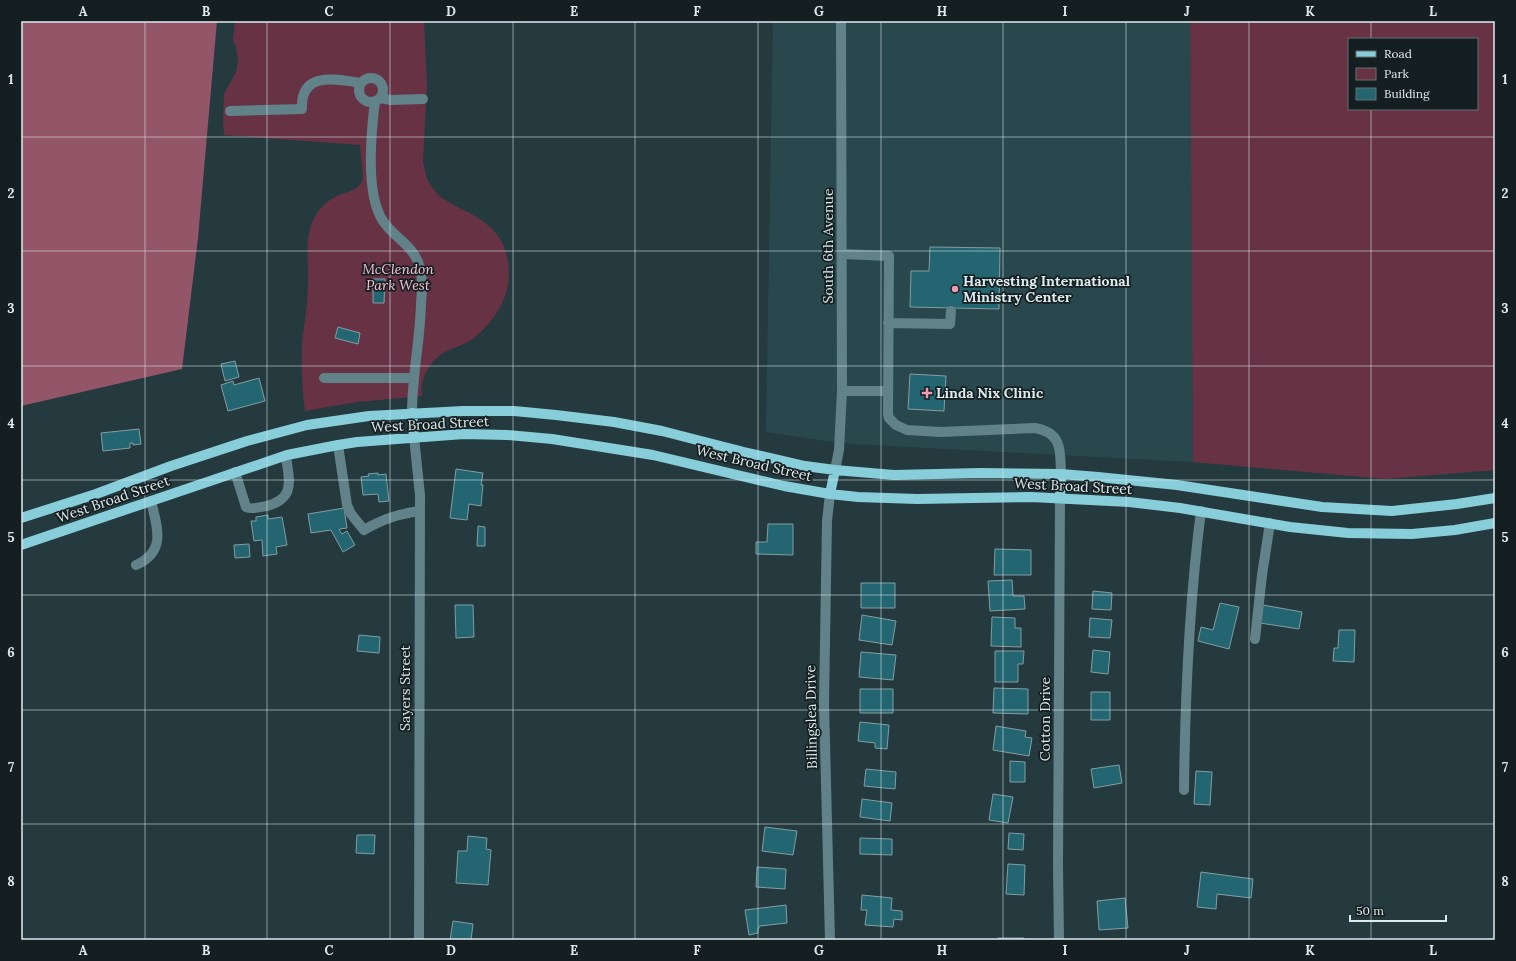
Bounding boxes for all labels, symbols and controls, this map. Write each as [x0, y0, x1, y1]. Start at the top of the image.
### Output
text: A [79, 3, 88, 20]
text: B [202, 3, 211, 20]
text: C [325, 3, 334, 20]
text: D [446, 3, 456, 20]
text: E [570, 3, 578, 20]
text: F [693, 3, 701, 20]
text: G [814, 3, 824, 20]
text: H [937, 3, 947, 20]
text: I [1062, 3, 1068, 20]
text: J [1184, 3, 1190, 20]
text: K [1305, 3, 1315, 20]
text: L [1429, 3, 1437, 20]
legend [1348, 38, 1478, 110]
text: Road [1384, 46, 1412, 61]
text: Park [1384, 66, 1410, 81]
text: 1 [8, 71, 14, 88]
text: 1 [1502, 71, 1508, 88]
text: Building [1384, 86, 1430, 101]
text: 2 [8, 185, 15, 202]
text: 2 [1502, 185, 1509, 202]
street label: South 6th Avenue [819, 188, 837, 304]
park label: McClendon Park West [362, 260, 434, 294]
place label: Harvesting International Ministry Center [963, 272, 1131, 306]
marker: Harvesting International Ministry Center [950, 284, 960, 294]
text: 3 [7, 300, 15, 317]
text: 3 [1501, 300, 1509, 317]
place label: Linda Nix Clinic [936, 384, 1044, 402]
marker: Linda Nix Clinic [921, 387, 933, 399]
street label: West Broad Street [370, 412, 490, 436]
text: 4 [7, 415, 15, 432]
text: 4 [1501, 415, 1509, 432]
street label: West Broad Street [694, 441, 814, 485]
street label: West Broad Street [54, 471, 172, 527]
street label: West Broad Street [1013, 474, 1133, 498]
text: 5 [7, 529, 15, 546]
text: 5 [1501, 529, 1509, 546]
text: 6 [7, 644, 15, 661]
text: 6 [1501, 644, 1509, 661]
street label: Sayers Street [396, 645, 414, 731]
street label: Billingslea Drive [801, 664, 821, 769]
street label: Cotton Drive [1036, 676, 1054, 761]
text: 7 [8, 759, 14, 776]
text: 7 [1502, 759, 1508, 776]
text: 8 [7, 873, 15, 890]
text: 8 [1501, 873, 1509, 890]
scale bar [1350, 897, 1446, 923]
text: 50 m [1356, 903, 1384, 918]
text: A [79, 942, 88, 959]
text: B [202, 942, 211, 959]
text: C [325, 942, 334, 959]
text: D [446, 942, 456, 959]
text: E [570, 942, 578, 959]
text: F [693, 942, 701, 959]
text: G [814, 942, 824, 959]
text: H [937, 942, 947, 959]
text: I [1062, 942, 1068, 959]
text: J [1184, 942, 1190, 959]
text: K [1305, 942, 1315, 959]
text: L [1429, 942, 1437, 959]

